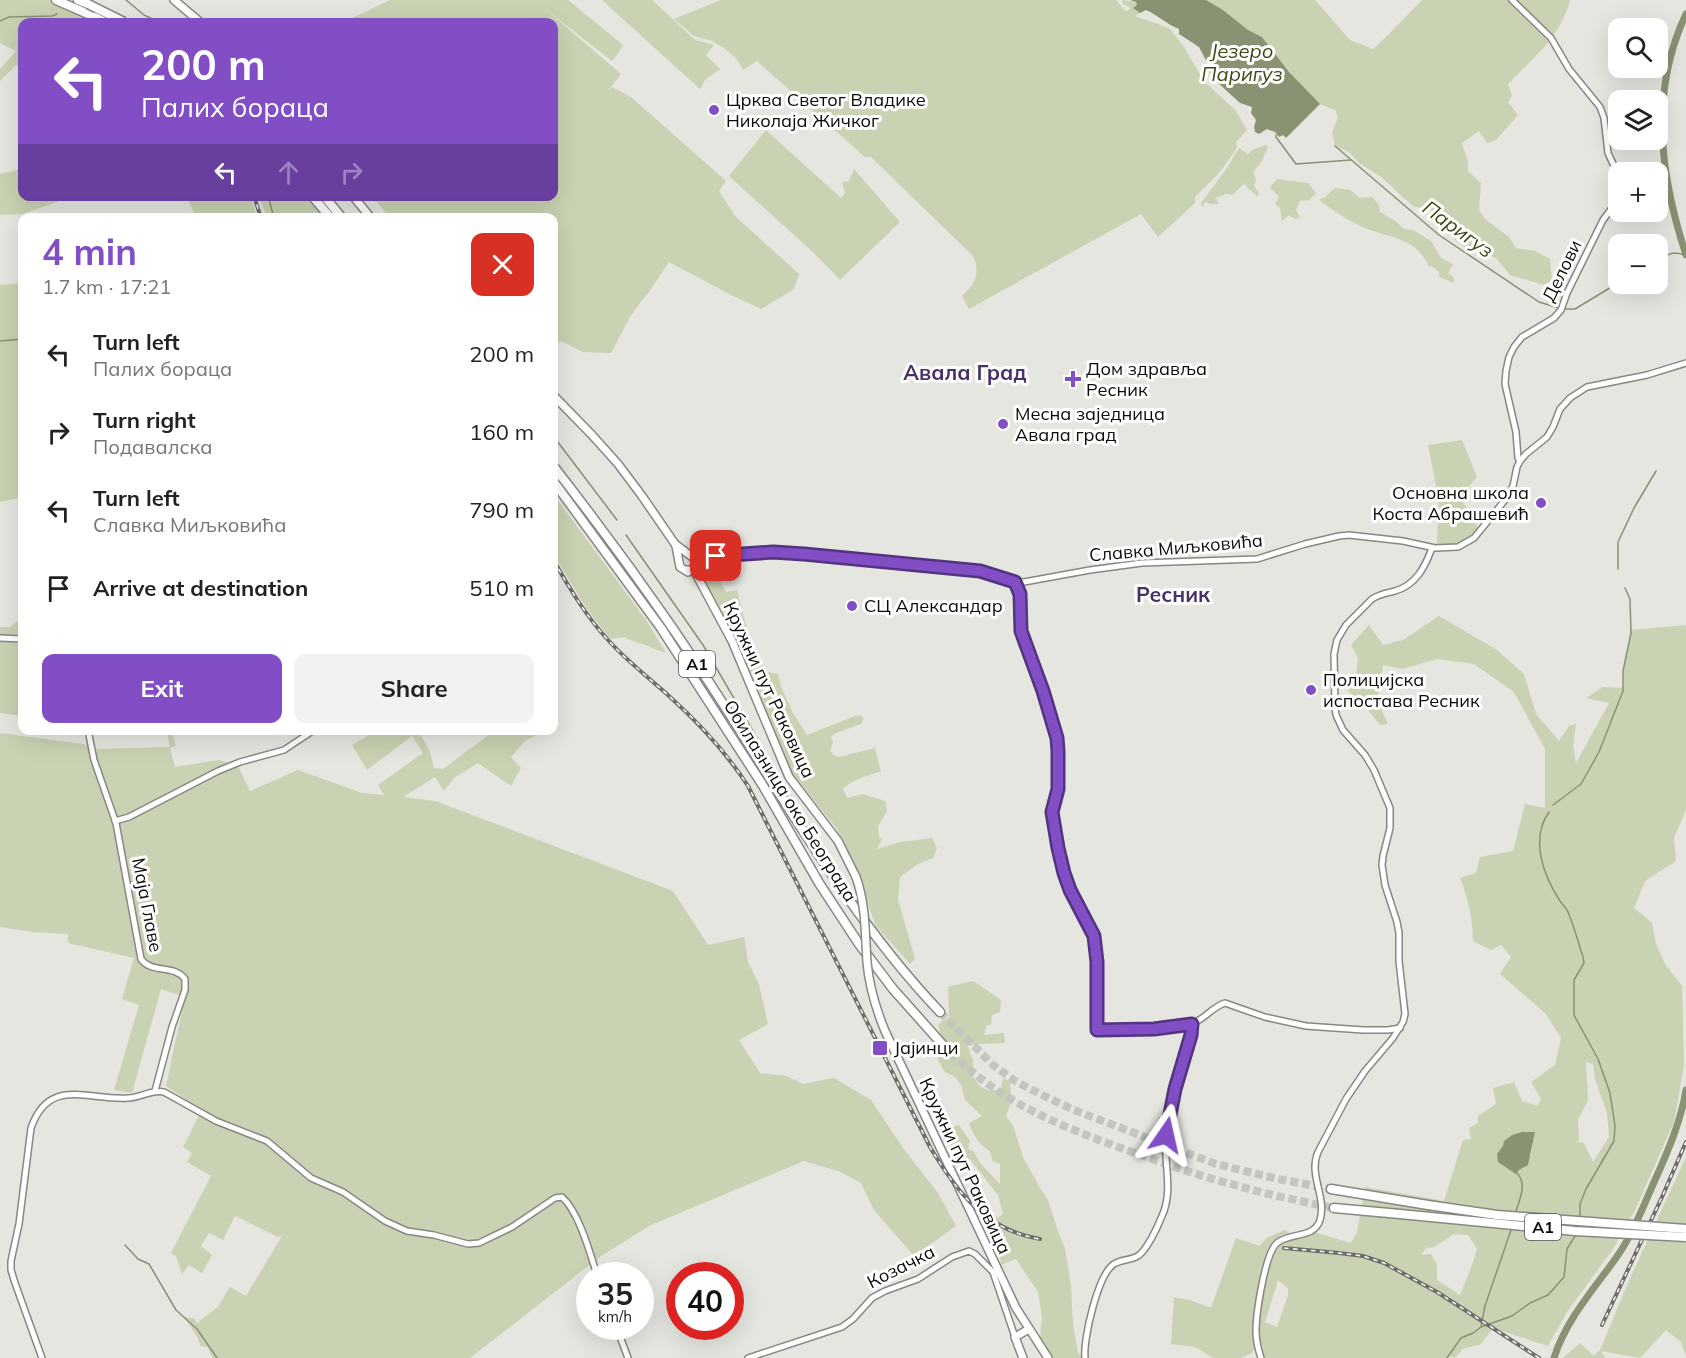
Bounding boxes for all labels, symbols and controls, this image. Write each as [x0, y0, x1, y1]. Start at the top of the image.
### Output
map controls [1608, 18, 1668, 294]
button: search [1608, 18, 1668, 78]
text: 200 m [141, 38, 266, 91]
water label: Језеро Паригуз [1201, 38, 1283, 86]
icon: left [42, 42, 120, 120]
place label: Црква Светог Владике Николаја Жичког [726, 88, 926, 132]
text: Палих бораца [141, 90, 329, 124]
button: layers [1608, 90, 1668, 150]
marker: Црква Светог Владике Николаја Жичког [707, 103, 721, 117]
icon: left [209, 156, 242, 189]
icon: ahead [272, 156, 305, 189]
icon: right [335, 156, 368, 189]
button: + [1608, 162, 1668, 222]
water label: Паригуз [1418, 195, 1499, 263]
text: 4 min [42, 229, 137, 274]
button: close [471, 233, 534, 296]
button: − [1608, 234, 1668, 294]
street label: Делови [1537, 236, 1586, 306]
text: 1.7 km · 17:21 [42, 274, 171, 299]
text: Turn left [93, 328, 180, 356]
icon: left [42, 338, 75, 371]
text: 200 m [469, 340, 534, 368]
text: Палих бораца [93, 356, 232, 381]
place label: Дом здравља Ресник [1086, 357, 1207, 401]
district label: Авала Град [903, 359, 1027, 385]
marker: Дом здравља Ресник [1064, 370, 1082, 388]
place label: Месна заједница Авала град [1015, 402, 1165, 446]
text: Turn right [93, 406, 196, 434]
icon: right [42, 416, 75, 449]
marker: Месна заједница Авала град [996, 417, 1010, 431]
text: 160 m [469, 418, 534, 446]
text: Подавалска [93, 434, 212, 459]
place label: Основна школа Коста Абрашевић [1372, 481, 1529, 525]
text: Turn left [93, 484, 180, 512]
icon: left [42, 494, 75, 527]
text: 790 m [469, 496, 534, 524]
marker: Основна школа Коста Абрашевић [1534, 496, 1548, 510]
text: Славка Миљковића [93, 512, 286, 537]
street label: Славка Миљковића [1088, 528, 1264, 567]
pin [690, 530, 741, 581]
icon: arrive [699, 539, 732, 572]
icon: arrive [42, 572, 75, 605]
text: Arrive at destination [93, 574, 308, 602]
text: 510 m [469, 574, 534, 602]
district label: Ресник [1136, 581, 1211, 607]
place label: СЦ Александар [864, 594, 1003, 617]
street label: Кружни пут Раковица [718, 598, 820, 782]
marker: СЦ Александар [845, 599, 859, 613]
road number: A1 [679, 651, 715, 677]
button: Exit [42, 654, 282, 723]
button: Share [294, 654, 534, 723]
place label: Полицијска испостава Ресник [1323, 668, 1480, 712]
marker: Полицијска испостава Ресник [1304, 683, 1318, 697]
street label: Обилазница око Београда [719, 696, 862, 906]
street label: Маја Главе [127, 856, 168, 954]
place label: Јајинци [894, 1036, 959, 1059]
marker: Јајинци [871, 1039, 889, 1057]
street label: Кружни пут Раковица [914, 1074, 1016, 1258]
position arrow [1134, 1103, 1198, 1167]
road number: A1 [1525, 1214, 1561, 1240]
street label: Козачка [863, 1240, 939, 1293]
speed limit sign: 40 [666, 1262, 744, 1340]
text: 35 [597, 1275, 633, 1313]
text: km/h [598, 1307, 632, 1326]

